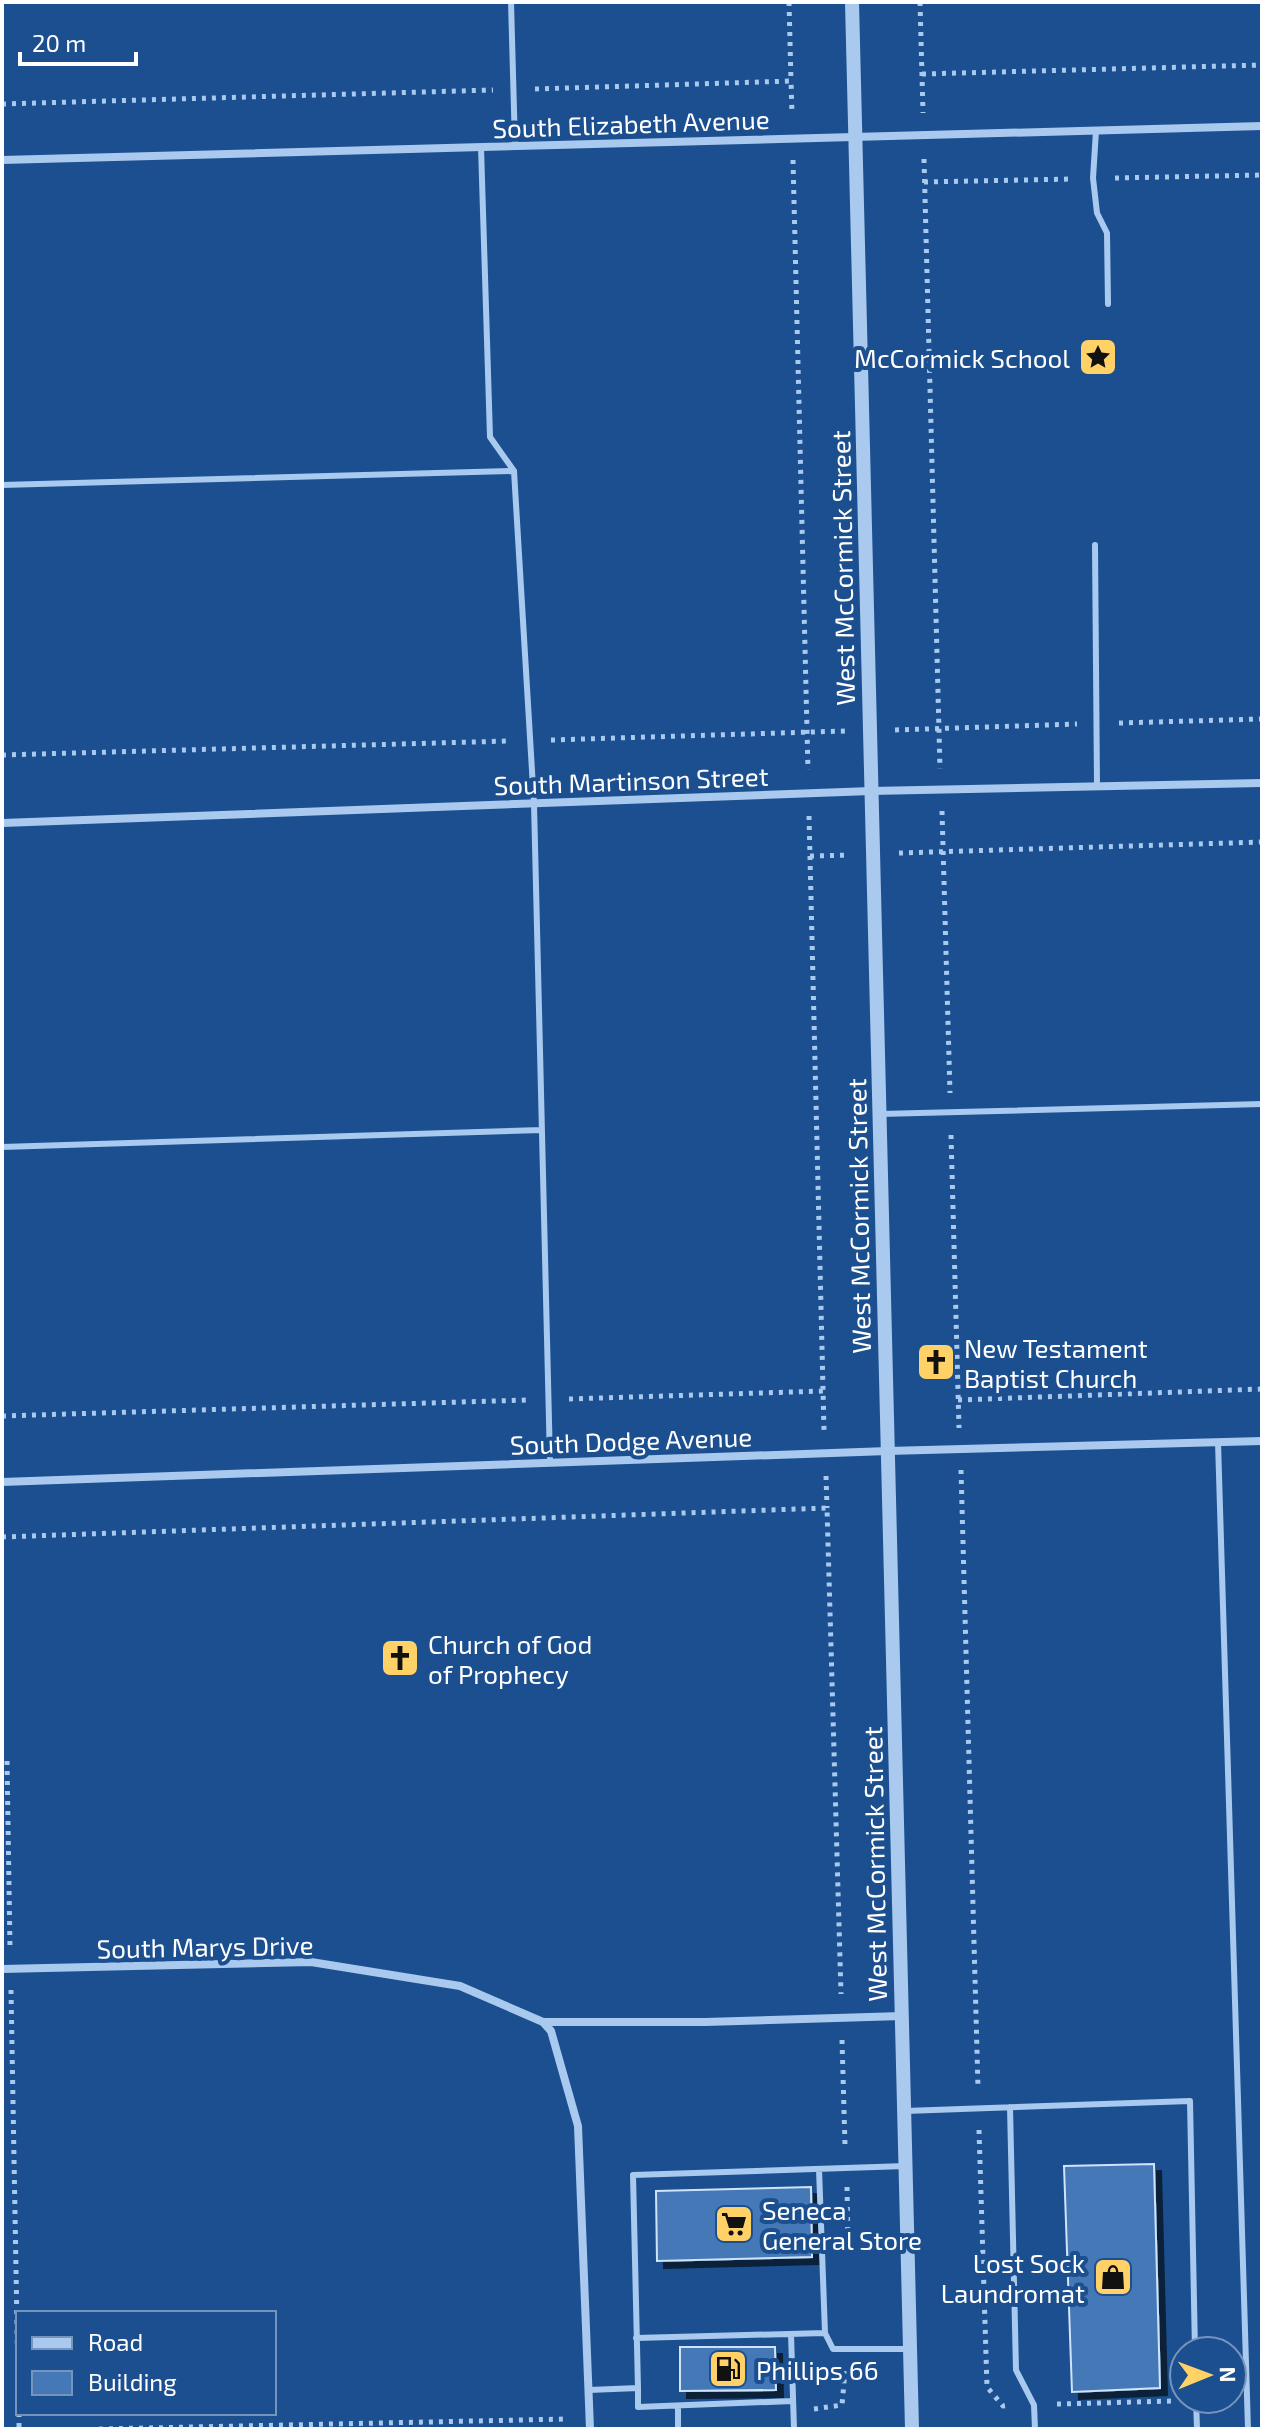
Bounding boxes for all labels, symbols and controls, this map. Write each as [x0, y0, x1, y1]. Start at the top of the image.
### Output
scale bar [20, 16, 136, 66]
text: 20 m [32, 28, 86, 57]
street label: South Elizabeth Avenue [492, 103, 770, 143]
place icon: McCormick School [1077, 336, 1119, 378]
place label: McCormick School [854, 342, 1070, 373]
street label: West McCormick Street [824, 430, 860, 706]
street label: South Martinson Street [493, 760, 769, 800]
street label: West McCormick Street [840, 1078, 876, 1354]
place label: New Testament Baptist Church [964, 1332, 1148, 1393]
church icon: New Testament Baptist Church [915, 1341, 957, 1383]
street label: South Dodge Avenue [509, 1420, 753, 1460]
place label: Church of God of Prophecy [428, 1628, 592, 1689]
church icon: Church of God of Prophecy [379, 1637, 421, 1679]
street label: West McCormick Street [856, 1726, 892, 2002]
street label: South Marys Drive [96, 1929, 314, 1963]
place label: Seneca General Store [762, 2194, 922, 2255]
supermarket icon: Seneca General Store [713, 2203, 755, 2245]
place label: Lost Sock Laundromat [941, 2247, 1085, 2308]
shop icon: Lost Sock Laundromat [1092, 2256, 1134, 2298]
legend [16, 2311, 276, 2415]
text: Road [88, 2327, 143, 2356]
north arrow [1168, 2335, 1248, 2415]
fuel station icon: Phillips 66 [707, 2348, 749, 2390]
place label: Phillips 66 [756, 2354, 879, 2385]
text: N [1216, 2366, 1242, 2383]
text: Building [88, 2367, 177, 2396]

